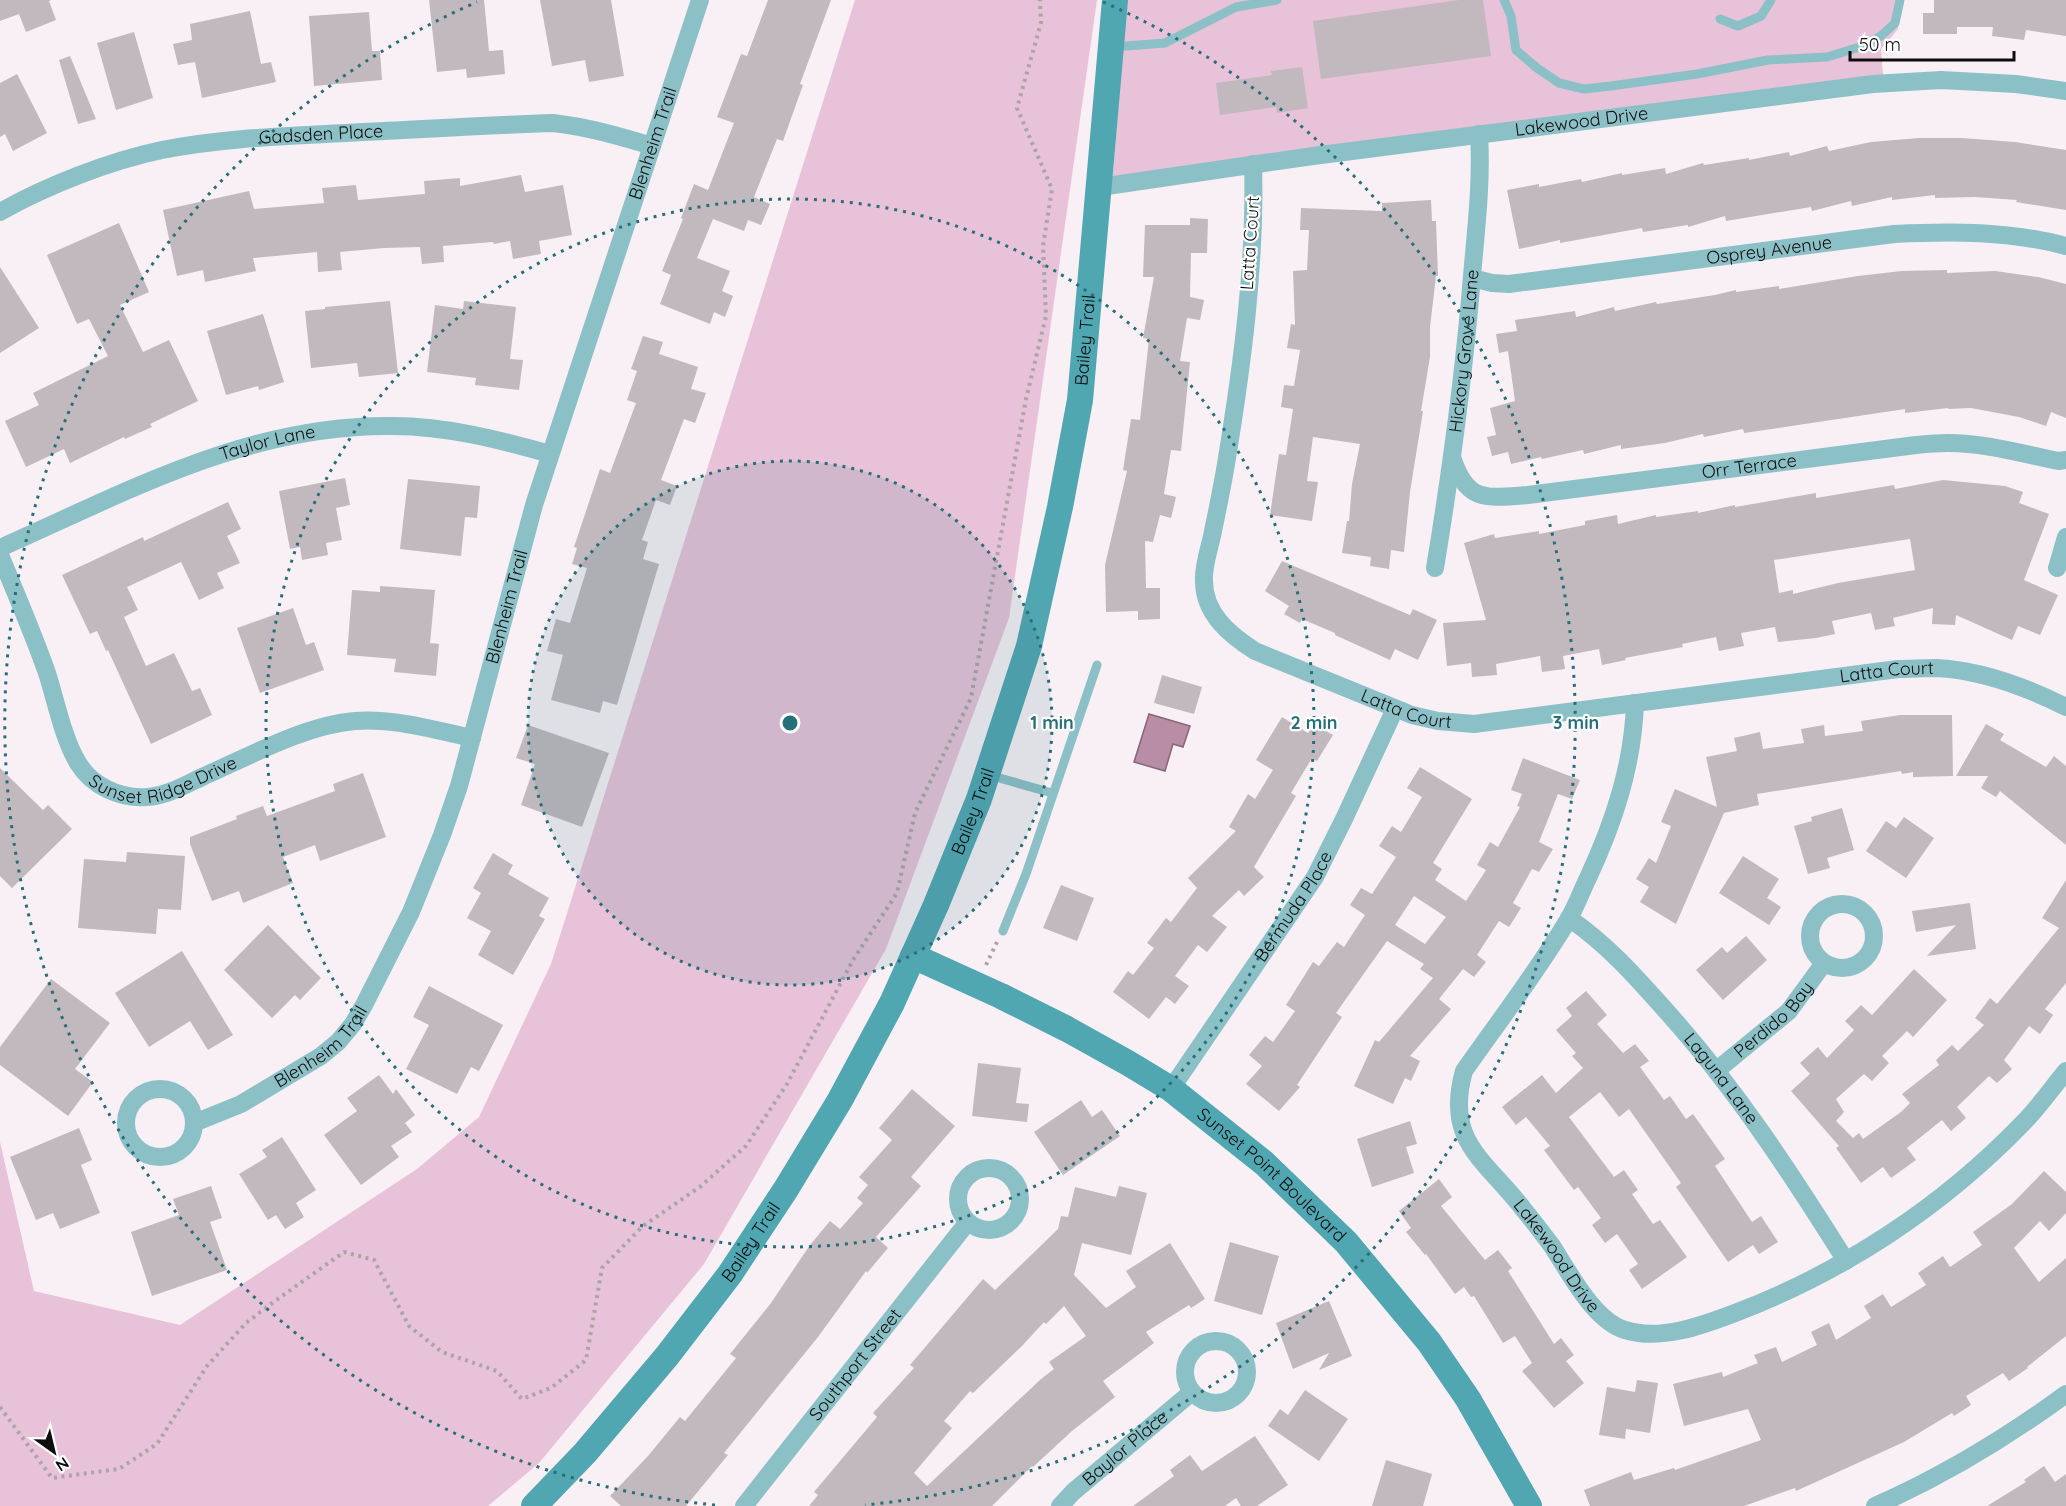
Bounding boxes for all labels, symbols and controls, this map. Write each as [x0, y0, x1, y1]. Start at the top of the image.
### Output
scale bar [1850, 24, 2014, 62]
text: 50 m [1859, 33, 1901, 56]
street label: Blenheim Trail [623, 84, 682, 202]
street label: Lakewood Drive [1513, 101, 1650, 141]
street label: Gadsden Place [258, 119, 384, 149]
street label: Latta Court [1235, 195, 1264, 291]
street label: Osprey Avenue [1705, 230, 1833, 269]
street label: Hickory Grove Lane [1443, 268, 1484, 434]
street label: Bailey Trail [1069, 294, 1100, 387]
street label: Taylor Lane [216, 420, 317, 465]
street label: Orr Terrace [1700, 448, 1798, 484]
street label: Blenheim Trail [480, 547, 533, 666]
street label: Latta Court [1838, 656, 1934, 687]
street label: Latta Court [1358, 683, 1452, 733]
text: 1 min [1030, 711, 1074, 734]
text: 2 min [1291, 711, 1337, 734]
text: 3 min [1553, 711, 1599, 734]
centre of rings [780, 713, 800, 733]
street label: Sunset Ridge Drive [84, 751, 240, 808]
street label: Bailey Trail [946, 765, 999, 858]
street label: Bermuda Place [1249, 847, 1337, 966]
street label: Perdido Bay [1729, 977, 1818, 1063]
street label: Blenheim Trail [270, 1001, 372, 1093]
street label: Laguna Lane [1679, 1028, 1764, 1128]
street label: Sunset Point Boulevard [1193, 1102, 1351, 1247]
street label: Lakewood Drive [1509, 1194, 1605, 1318]
street label: Bailey Trail [716, 1198, 785, 1287]
street label: Southport Street [804, 1304, 906, 1425]
street label: Baylor Place [1077, 1405, 1172, 1490]
north arrow [24, 1422, 84, 1482]
text: N [52, 1453, 73, 1476]

